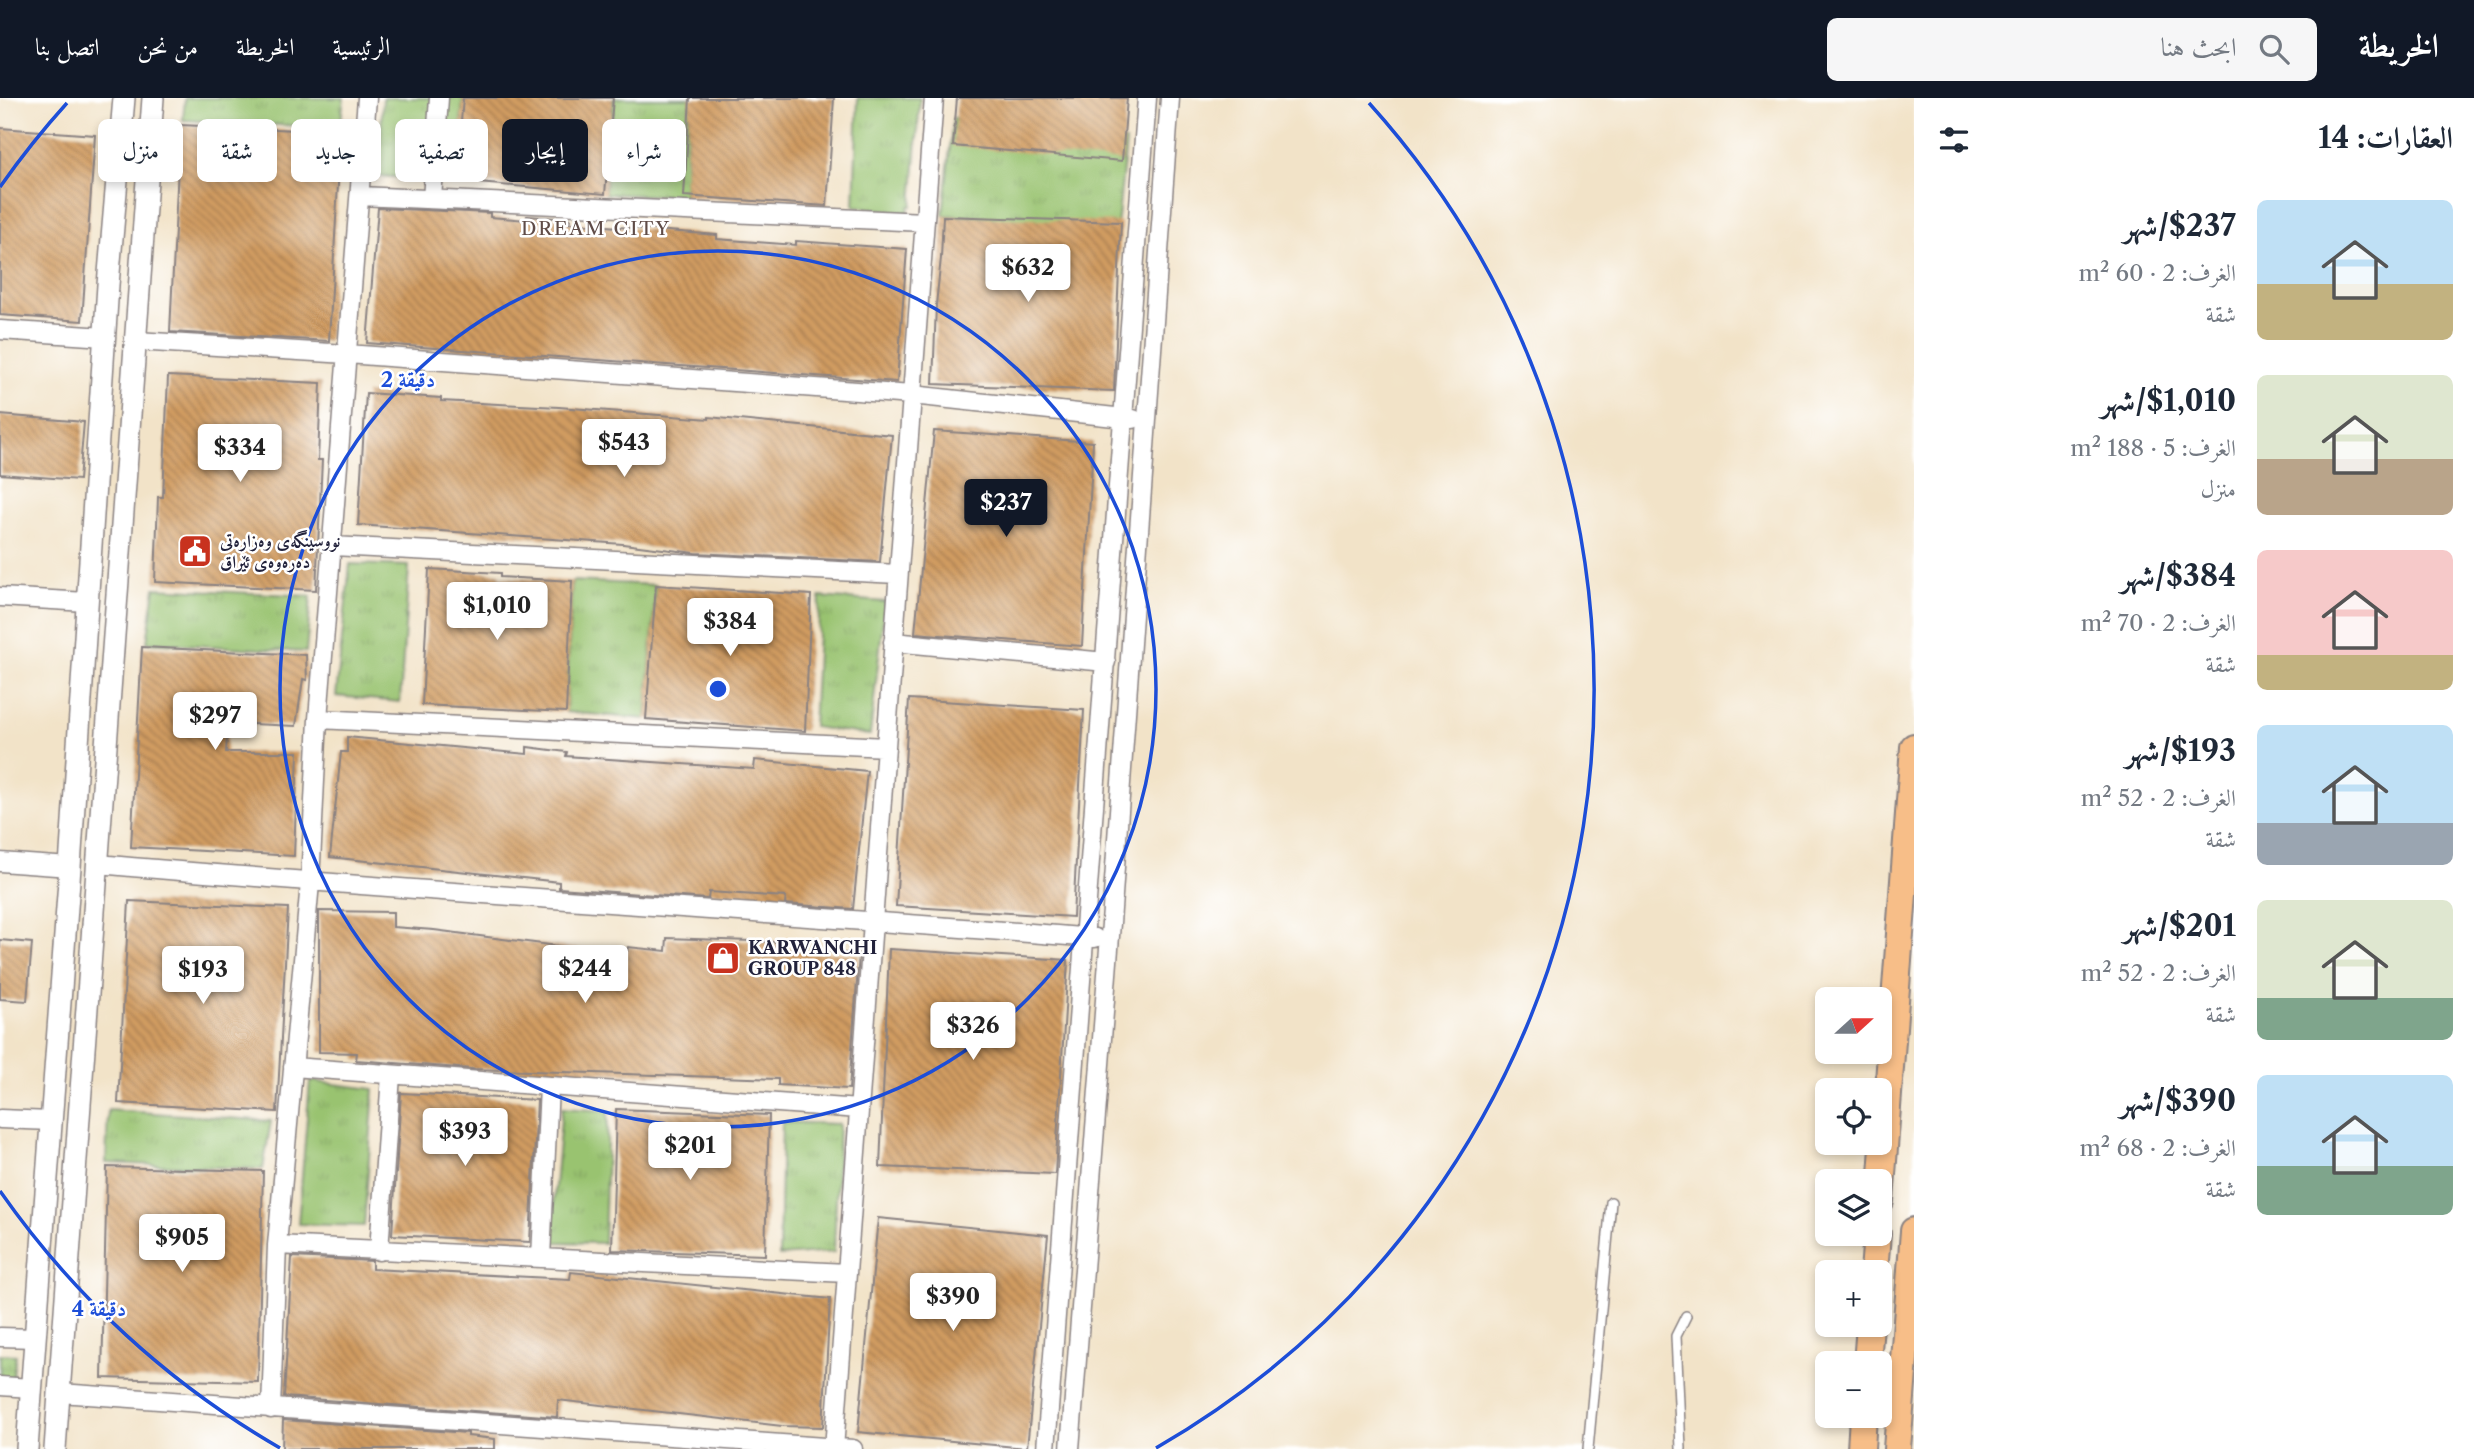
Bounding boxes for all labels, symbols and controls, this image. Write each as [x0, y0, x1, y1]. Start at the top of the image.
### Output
search box [1827, 18, 2317, 81]
text: الخريطة [2359, 25, 2439, 66]
icon: search [2255, 30, 2293, 68]
text: ابحث هنا [2160, 31, 2237, 63]
text: اتصل بنا [35, 32, 99, 61]
text: من نحن [137, 32, 198, 61]
text: الخريطة [236, 32, 294, 61]
text: الرئيسية [332, 32, 390, 61]
chip: منزل [98, 119, 183, 182]
chip: شقة [197, 119, 277, 182]
chip: جديد [291, 119, 381, 182]
chip: تصفية [395, 119, 488, 182]
chip: إيجار [502, 119, 588, 182]
chip: شراء [602, 119, 686, 182]
text: العقارات: 14 [2318, 119, 2453, 156]
icon: filters [1935, 121, 1973, 159]
text: $237/شهر [2123, 207, 2236, 244]
district label: DREAM CITY [521, 217, 671, 240]
icon: home [2313, 228, 2397, 312]
pin: $632 [987, 244, 1069, 304]
text: $632 [1001, 253, 1055, 281]
text: الغرف: 2 · 60 m² [2078, 259, 2236, 287]
text: شقة [2206, 300, 2236, 328]
text: 2 دقيقة [381, 367, 435, 392]
text: $1,010/شهر [2101, 382, 2236, 419]
icon: home [2313, 403, 2397, 487]
pin: $543 [583, 420, 665, 479]
pin: $334 [199, 424, 281, 484]
text: $543 [598, 428, 650, 456]
text: $334 [214, 433, 266, 461]
text: الغرف: 5 · 188 m² [2070, 434, 2236, 462]
text: منزل [2201, 475, 2236, 503]
pin: $237 [965, 480, 1047, 539]
text: $237 [980, 488, 1032, 516]
place label: نووسینگەی وەزارەتی دەرەوەی ئێراق [219, 530, 340, 573]
public building icon: نووسینگەی وەزارەتی دەرەوەی ئێراق [176, 532, 214, 570]
text: $384/شهر [2120, 557, 2236, 594]
icon: home [2313, 578, 2397, 662]
pin: $1,010 [440, 582, 554, 642]
text: $1,010 [463, 591, 531, 619]
pin: $384 [689, 598, 771, 658]
text: $384 [703, 607, 757, 635]
text: الغرف: 2 · 70 m² [2081, 609, 2236, 637]
text: شقة [2206, 650, 2236, 678]
centre of rings [706, 677, 730, 701]
pin: $297 [174, 692, 256, 752]
text: $297 [189, 701, 241, 729]
text: $193/شهر [2125, 732, 2236, 769]
icon: home [2313, 753, 2397, 837]
text: الغرف: 2 · 52 m² [2081, 784, 2236, 812]
text: شقة [2206, 825, 2236, 853]
text: $201/شهر [2123, 907, 2236, 944]
icon: home [2313, 928, 2397, 1012]
place label: KARWANCHI GROUP 848 [748, 937, 877, 980]
shop icon: KARWANCHI GROUP 848 [704, 939, 742, 977]
pin: $193 [162, 946, 244, 1006]
pin: $244 [544, 946, 626, 1005]
text: $244 [558, 954, 612, 982]
text: $193 [178, 955, 228, 983]
text: الغرف: 2 · 52 m² [2081, 959, 2236, 987]
north arrow [1815, 987, 1892, 1064]
map controls [1815, 987, 1892, 1428]
text: شقة [2206, 1000, 2236, 1028]
pin: $326 [932, 1002, 1014, 1062]
text: $326 [946, 1011, 1000, 1039]
button: locate [1815, 1078, 1892, 1155]
text: $390/شهر [2120, 1082, 2236, 1119]
icon: home [2313, 1103, 2397, 1187]
pin: $393 [424, 1108, 506, 1168]
text: $393 [439, 1117, 491, 1145]
pin: $201 [649, 1122, 731, 1182]
text: $201 [664, 1131, 716, 1159]
text: الغرف: 2 · 68 m² [2079, 1134, 2236, 1162]
button: layers [1815, 1169, 1892, 1246]
text: شقة [2206, 1175, 2236, 1203]
pin: $905 [141, 1214, 223, 1274]
text: $905 [155, 1223, 209, 1251]
button: + [1815, 1260, 1892, 1337]
pin: $390 [912, 1274, 994, 1333]
text: $390 [926, 1282, 980, 1310]
text: 4 دقيقة [72, 1296, 126, 1321]
button: − [1815, 1351, 1892, 1428]

